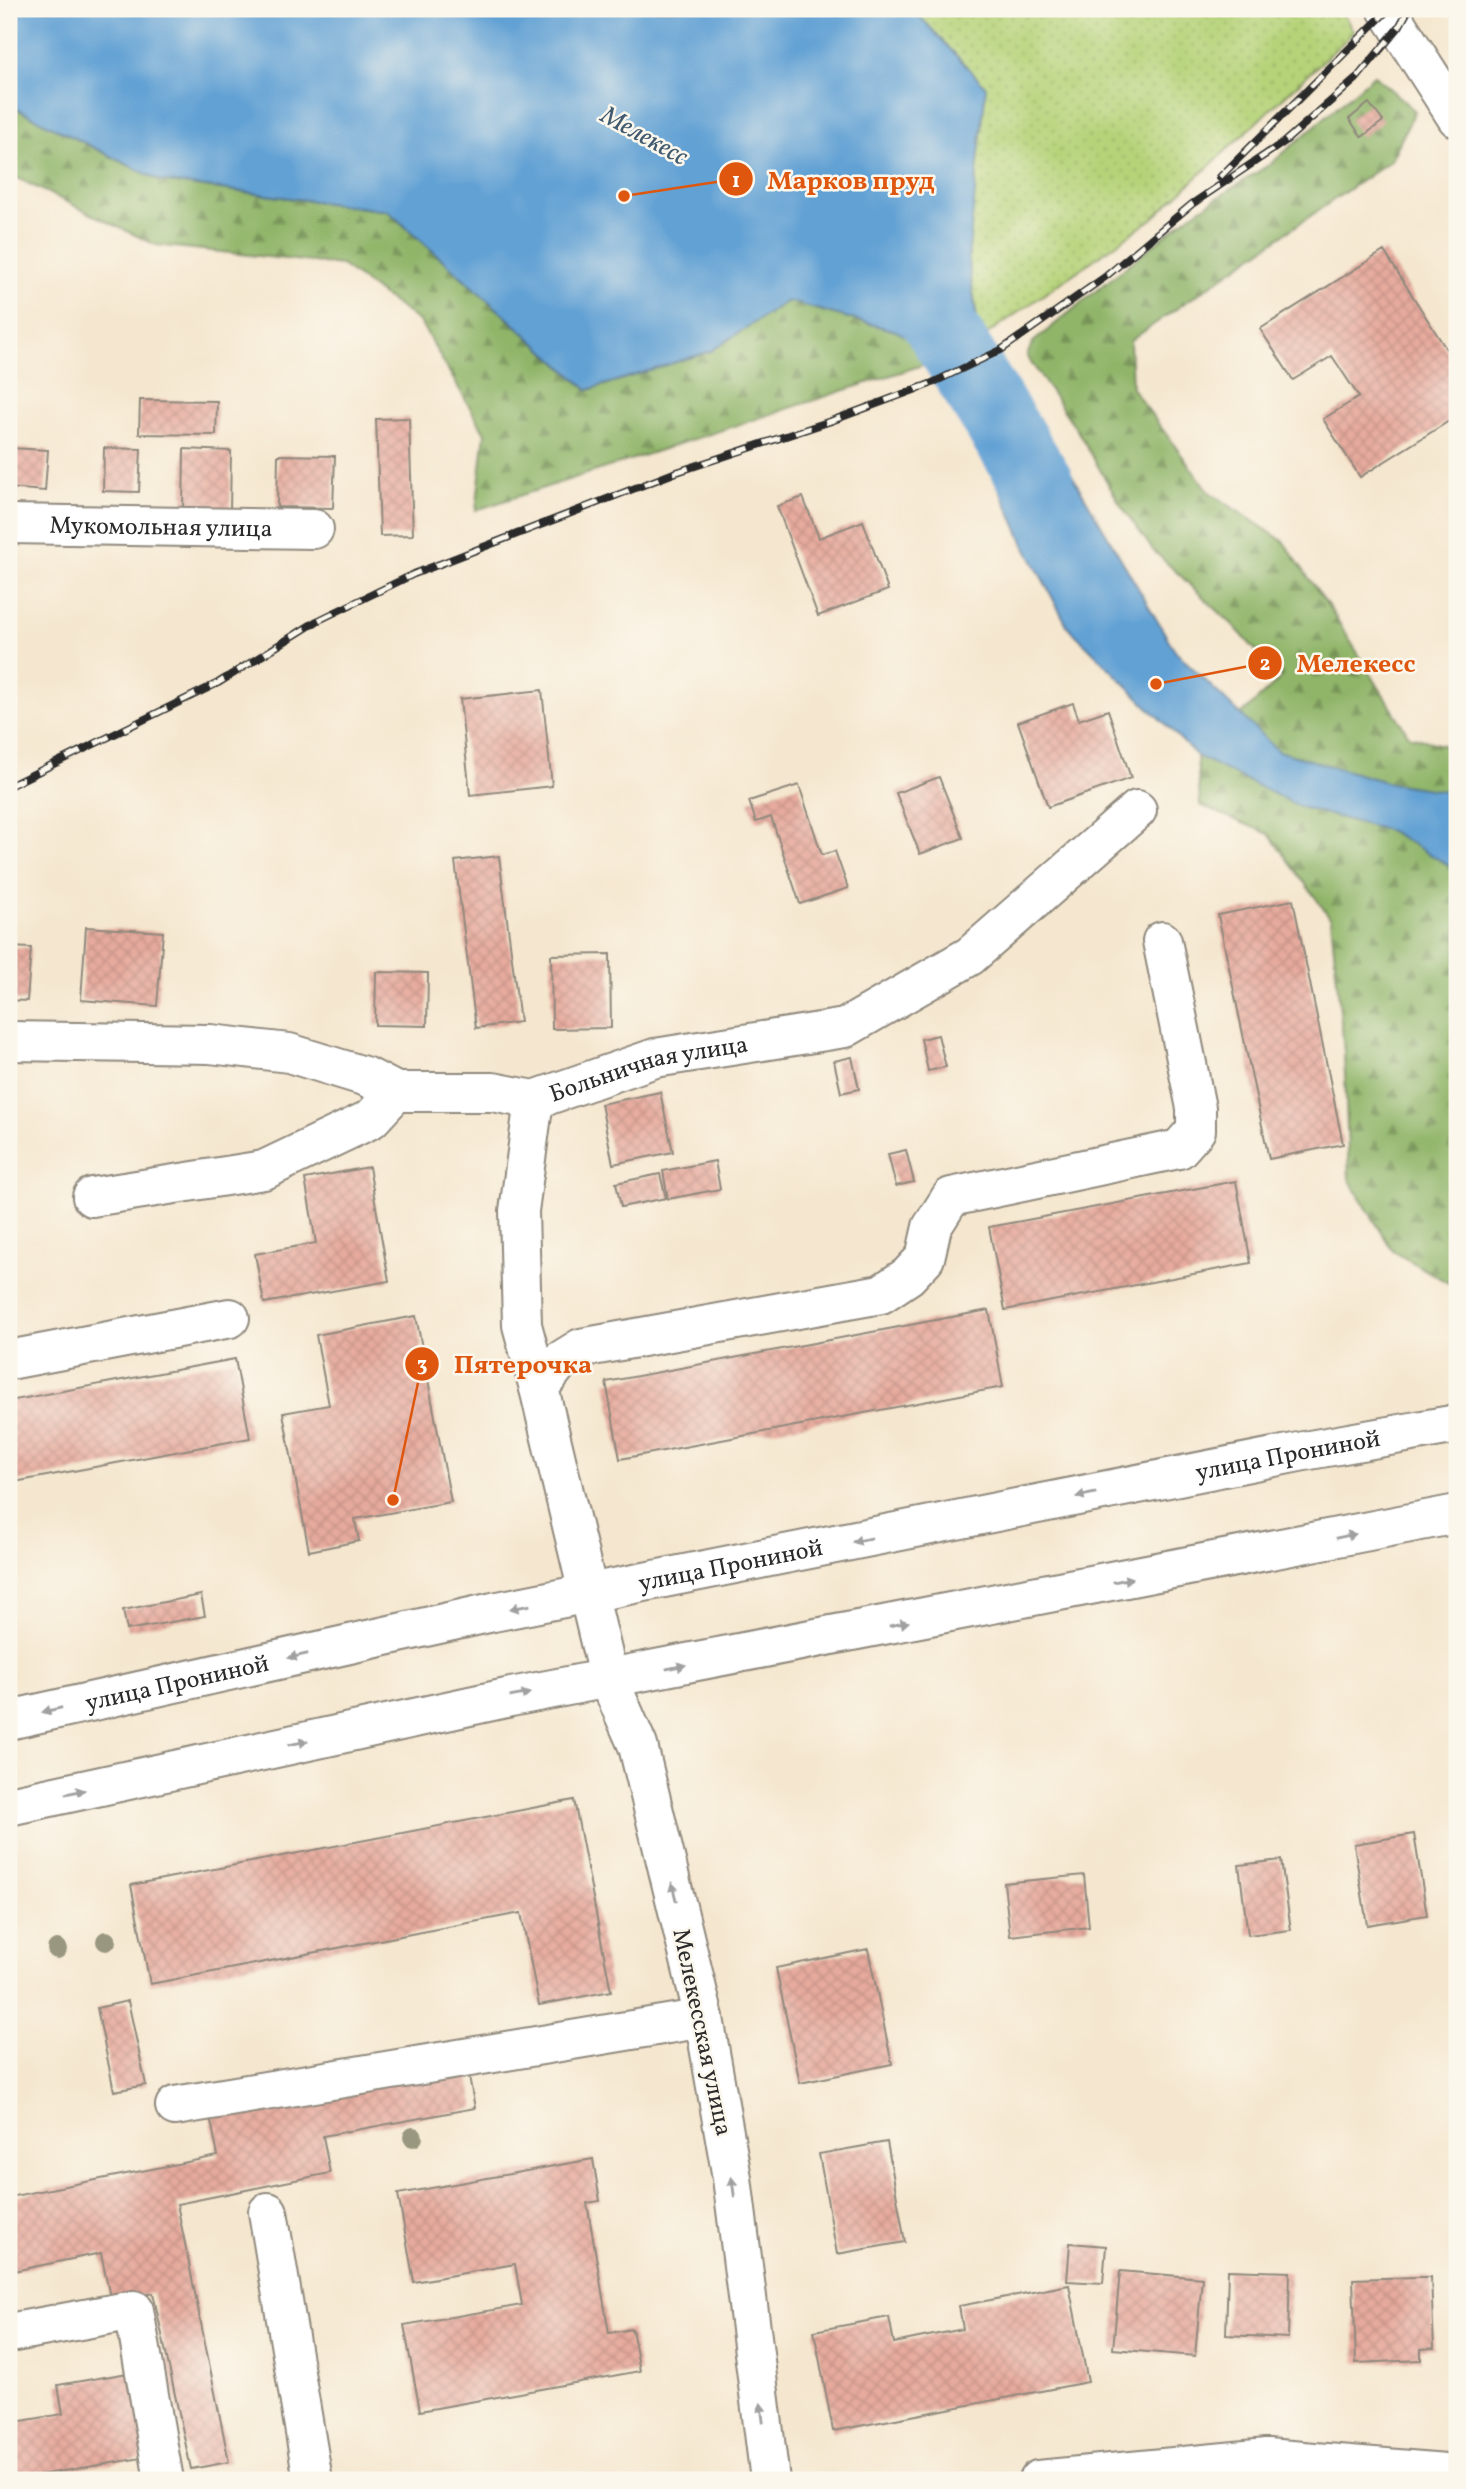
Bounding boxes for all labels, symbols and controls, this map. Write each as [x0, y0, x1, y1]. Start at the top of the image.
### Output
water label: Мелекесс [593, 98, 695, 176]
callout: Марков пруд [718, 156, 948, 203]
text: Марков пруд [767, 164, 935, 200]
text: 1 [732, 167, 740, 196]
street label: Мукомольная улица [49, 510, 273, 547]
callout: Мелекесс [1248, 640, 1430, 687]
text: Мелекесс [1296, 647, 1416, 683]
text: 2 [1260, 650, 1270, 679]
street label: Больничная улица [545, 1029, 750, 1112]
callout: Пятерочка [405, 1340, 606, 1387]
text: Пятерочка [454, 1348, 592, 1384]
text: 3 [417, 1351, 427, 1380]
street label: улица Прониной [1193, 1423, 1383, 1491]
one-way arrow [1075, 1490, 1097, 1501]
one-way arrow [1335, 1531, 1357, 1542]
street label: улица Прониной [636, 1532, 826, 1602]
one-way arrow [851, 1534, 873, 1545]
one-way arrow [1112, 1574, 1134, 1585]
one-way arrow [509, 1602, 531, 1613]
one-way arrow [888, 1618, 910, 1629]
street label: улица Прониной [82, 1648, 272, 1721]
one-way arrow [287, 1650, 309, 1661]
one-way arrow [665, 1661, 687, 1672]
one-way arrow [509, 1690, 531, 1701]
one-way arrow [41, 1705, 63, 1716]
one-way arrow [287, 1738, 309, 1749]
one-way arrow [64, 1786, 86, 1797]
one-way arrow [668, 1881, 679, 1903]
street label: Мелекесская улица [662, 1926, 740, 2139]
one-way arrow [727, 2176, 738, 2198]
one-way arrow [756, 2401, 767, 2423]

